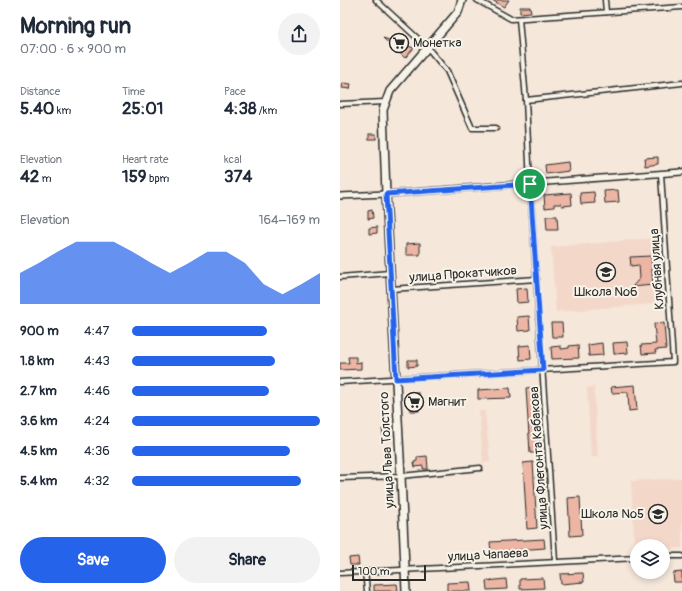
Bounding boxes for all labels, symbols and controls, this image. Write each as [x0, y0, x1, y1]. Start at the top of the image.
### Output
text: Morning run [20, 12, 131, 40]
button: share [278, 13, 320, 55]
supermarket icon: Монетка [388, 32, 410, 54]
place label: Монетка [413, 35, 462, 51]
text: 07:00 · 6 × 900 m [20, 41, 126, 57]
text: Distance [20, 85, 60, 98]
text: Time [122, 85, 145, 98]
text: Pace [224, 85, 246, 98]
text: 5.40 [20, 98, 54, 119]
text: 25:01 [122, 98, 164, 119]
text: 4:38 [224, 98, 256, 119]
text: km [54, 104, 71, 117]
text: /km [256, 104, 277, 117]
text: Elevation [20, 153, 62, 166]
text: Heart rate [122, 153, 168, 166]
text: kcal [224, 153, 242, 166]
text: 42 [20, 166, 39, 187]
text: 159 [122, 166, 147, 187]
text: 374 [224, 166, 252, 187]
pin [513, 167, 547, 201]
text: m [39, 172, 52, 185]
text: bpm [147, 172, 169, 185]
icon: arrive [519, 173, 541, 195]
text: Elevation [20, 212, 70, 228]
text: 164–169 m [258, 212, 320, 228]
street label: Клубная улица [646, 228, 668, 310]
school or university icon: Школа №6 [595, 261, 617, 283]
street label: улица Прокатчиков [408, 262, 517, 286]
place label: Школа №6 [574, 284, 638, 300]
text: 900 m [20, 323, 59, 339]
text: 4:47 [84, 323, 109, 339]
text: 1.8 km [20, 353, 54, 369]
text: 4:43 [84, 353, 110, 369]
text: 2.7 km [20, 383, 57, 399]
text: 4:46 [84, 383, 110, 399]
street label: улица Флегонта Кабакова [526, 386, 552, 531]
street label: улица Льва Толстого [376, 391, 398, 510]
supermarket icon: Магнит [403, 391, 425, 413]
place label: Магнит [428, 394, 467, 410]
text: 3.6 km [20, 413, 57, 429]
text: 4:24 [84, 413, 110, 429]
text: 4.5 km [20, 443, 57, 459]
text: 4:36 [84, 443, 110, 459]
text: 5.4 km [20, 473, 57, 489]
text: 4:32 [84, 473, 110, 489]
school or university icon: Школа №5 [647, 503, 669, 525]
place label: Школа №5 [581, 506, 644, 522]
button: Save [20, 537, 166, 583]
button: Share [174, 537, 320, 583]
map controls [630, 539, 670, 579]
button: layers [630, 539, 670, 579]
street label: улица Чапаева [446, 545, 529, 565]
scale bar [352, 563, 426, 582]
text: 100 m [358, 565, 389, 578]

